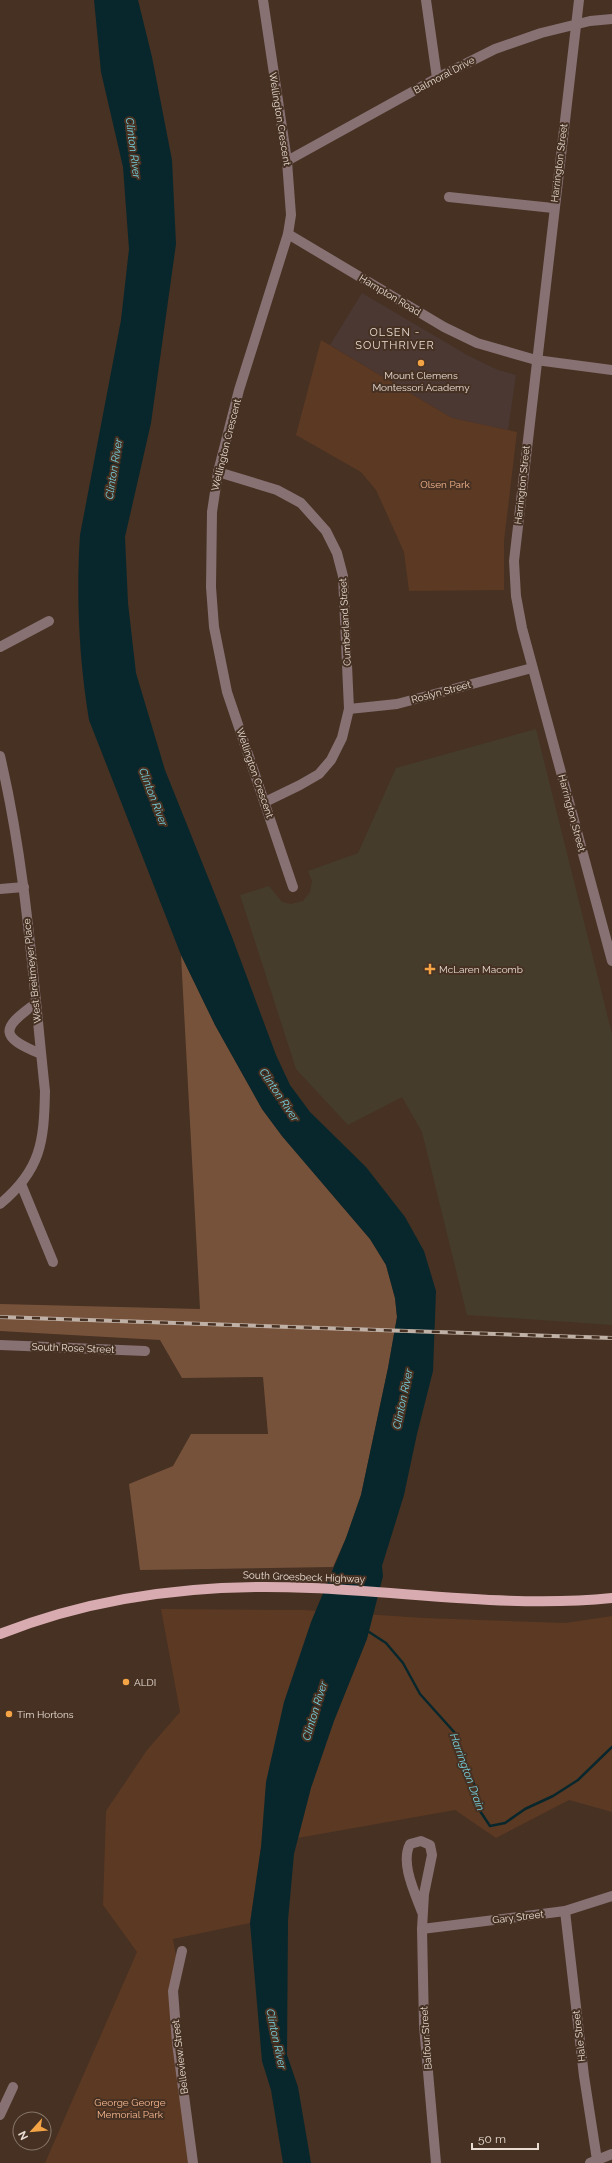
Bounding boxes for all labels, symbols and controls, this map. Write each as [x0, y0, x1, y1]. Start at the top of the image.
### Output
street label: Balmoral Drive [412, 54, 477, 96]
street label: Wellington Crescent [267, 72, 293, 167]
water label: Clinton River [123, 117, 143, 180]
street label: Harrington Street [549, 122, 569, 203]
street label: Hampton Road [357, 272, 423, 318]
district label: OLSEN - SOUTHRIVER [355, 326, 435, 352]
marker: Mount Clemens Montessori Academy [416, 358, 426, 368]
place label: Mount Clemens Montessori Academy [372, 370, 470, 393]
street label: Wellington Crescent [209, 397, 243, 492]
water label: Clinton River [103, 436, 125, 500]
street label: Harrington Street [512, 444, 532, 525]
park label: Olsen Park [420, 479, 471, 490]
street label: Cumberland Street [337, 577, 353, 666]
street label: Roslyn Street [410, 679, 473, 705]
street label: Wellington Crescent [234, 727, 276, 820]
water label: Clinton River [136, 766, 170, 829]
street label: Harrington Street [556, 773, 588, 853]
street label: West Breitmeyer Place [21, 918, 43, 1024]
marker: McLaren Macomb [424, 963, 436, 975]
place label: McLaren Macomb [439, 964, 523, 975]
water label: Clinton River [256, 1066, 302, 1125]
street label: South Rose Street [31, 1341, 115, 1355]
water label: Clinton River [390, 1366, 416, 1430]
street label: South Groesbeck Highway [243, 1569, 366, 1585]
marker: ALDI [121, 1677, 131, 1687]
place label: ALDI [134, 1677, 156, 1688]
water label: Clinton River [300, 1679, 331, 1742]
marker: Tim Hortons [4, 1709, 14, 1719]
place label: Tim Hortons [17, 1709, 74, 1720]
water label: Harrington Drain [447, 1731, 487, 1813]
street label: Gary Street [492, 1908, 545, 1926]
street label: Balfour Street [418, 2005, 434, 2070]
water label: Clinton River [263, 2008, 289, 2072]
street label: Hale Street [570, 2009, 588, 2062]
street label: Belleview Street [170, 2018, 190, 2095]
park label: George George Memorial Park [94, 2097, 166, 2120]
north arrow [12, 2111, 52, 2151]
scale bar [472, 2125, 538, 2151]
text: N [16, 2129, 31, 2142]
text: 50 m [478, 2132, 506, 2146]

